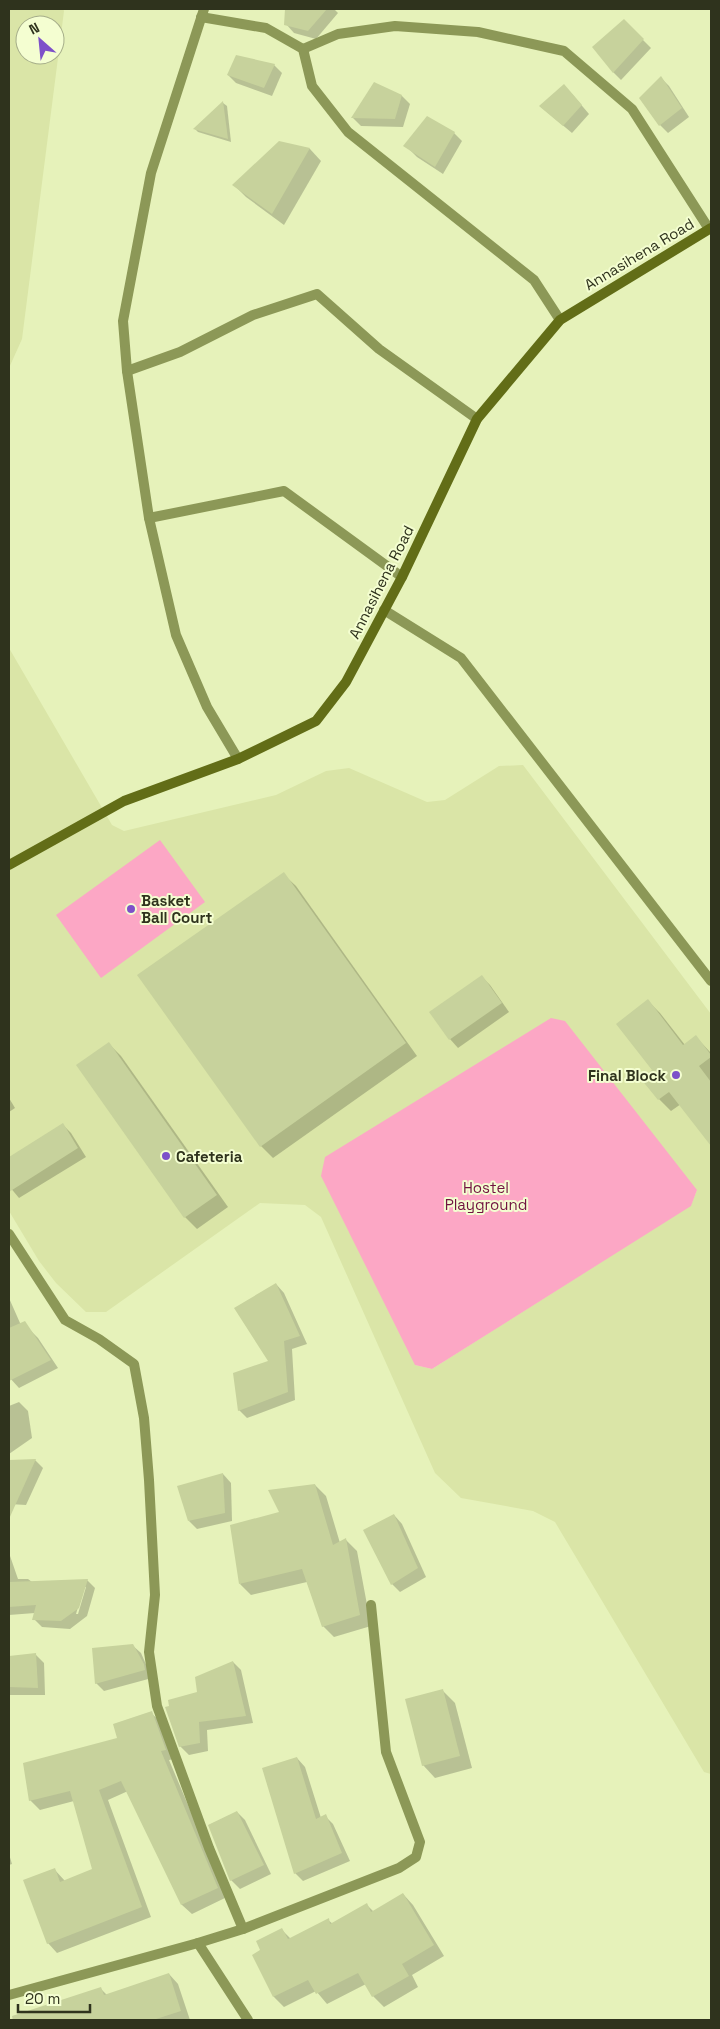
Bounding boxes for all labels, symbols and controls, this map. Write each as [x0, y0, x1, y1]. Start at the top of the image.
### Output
north arrow [15, 15, 65, 65]
text: N [26, 18, 42, 39]
street label: Annasihena Road [581, 214, 697, 294]
street label: Annasihena Road [344, 522, 418, 642]
place label: Basket Ball Court [141, 891, 212, 927]
marker: Basket Ball Court [125, 903, 137, 915]
place label: Final Block [588, 1066, 667, 1085]
marker: Final Block [670, 1069, 682, 1081]
place label: Cafeteria [176, 1147, 243, 1166]
marker: Cafeteria [160, 1150, 172, 1162]
park label: Hostel Playground [445, 1178, 527, 1214]
scale bar [18, 1982, 90, 2014]
text: 20 m [25, 1989, 60, 2008]

